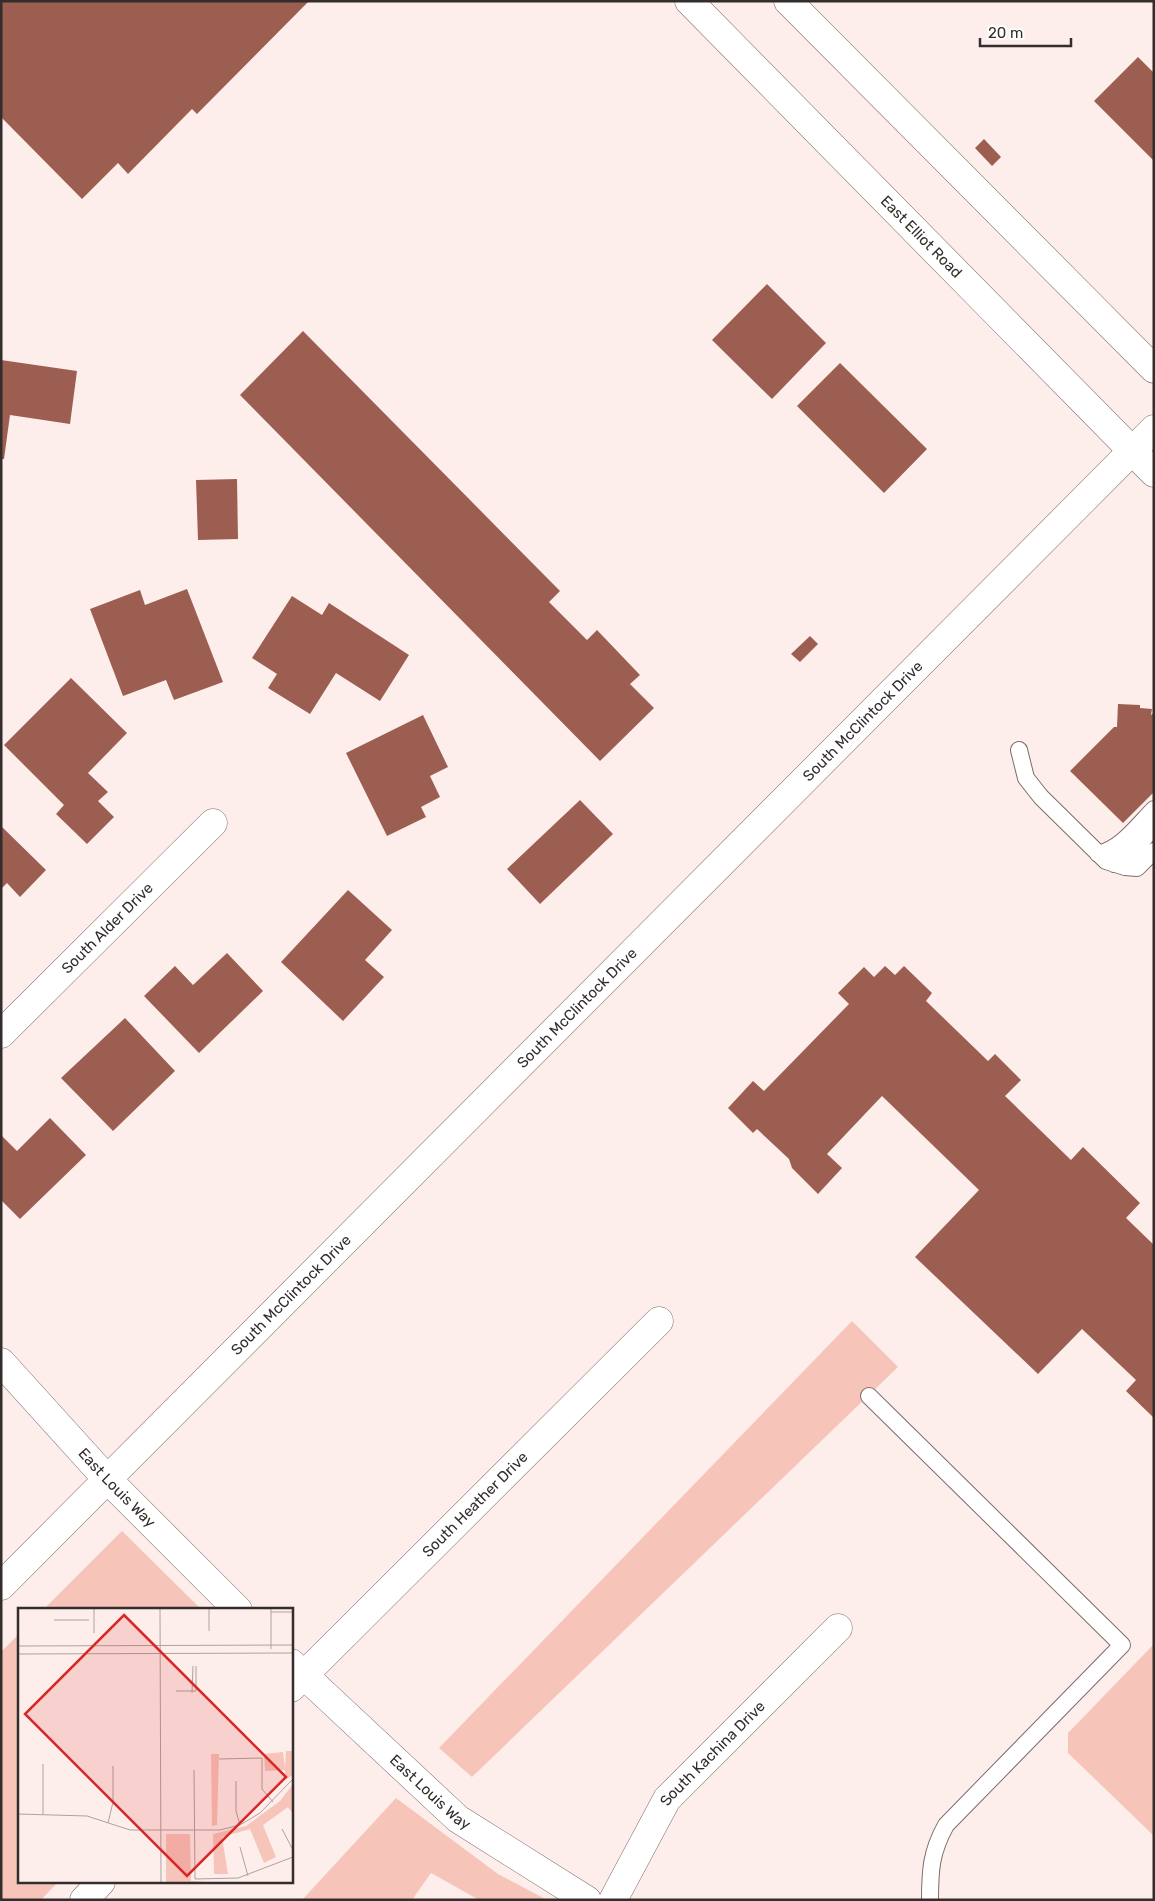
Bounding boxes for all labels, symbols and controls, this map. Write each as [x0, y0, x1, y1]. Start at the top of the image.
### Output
scale bar [980, 15, 1071, 47]
text: 20 m [988, 24, 1023, 42]
street label: East Elliot Road [877, 192, 966, 282]
street label: South McClintock Drive [799, 657, 927, 785]
street label: South Alder Drive [58, 879, 157, 977]
street label: South McClintock Drive [513, 944, 641, 1072]
street label: South McClintock Drive [227, 1231, 355, 1359]
street label: East Louis Way [74, 1444, 159, 1531]
street label: South Heather Drive [419, 1448, 532, 1561]
inset map [18, 1608, 292, 1884]
street label: South Kachina Drive [656, 1697, 769, 1809]
street label: East Louis Way [386, 1751, 474, 1834]

